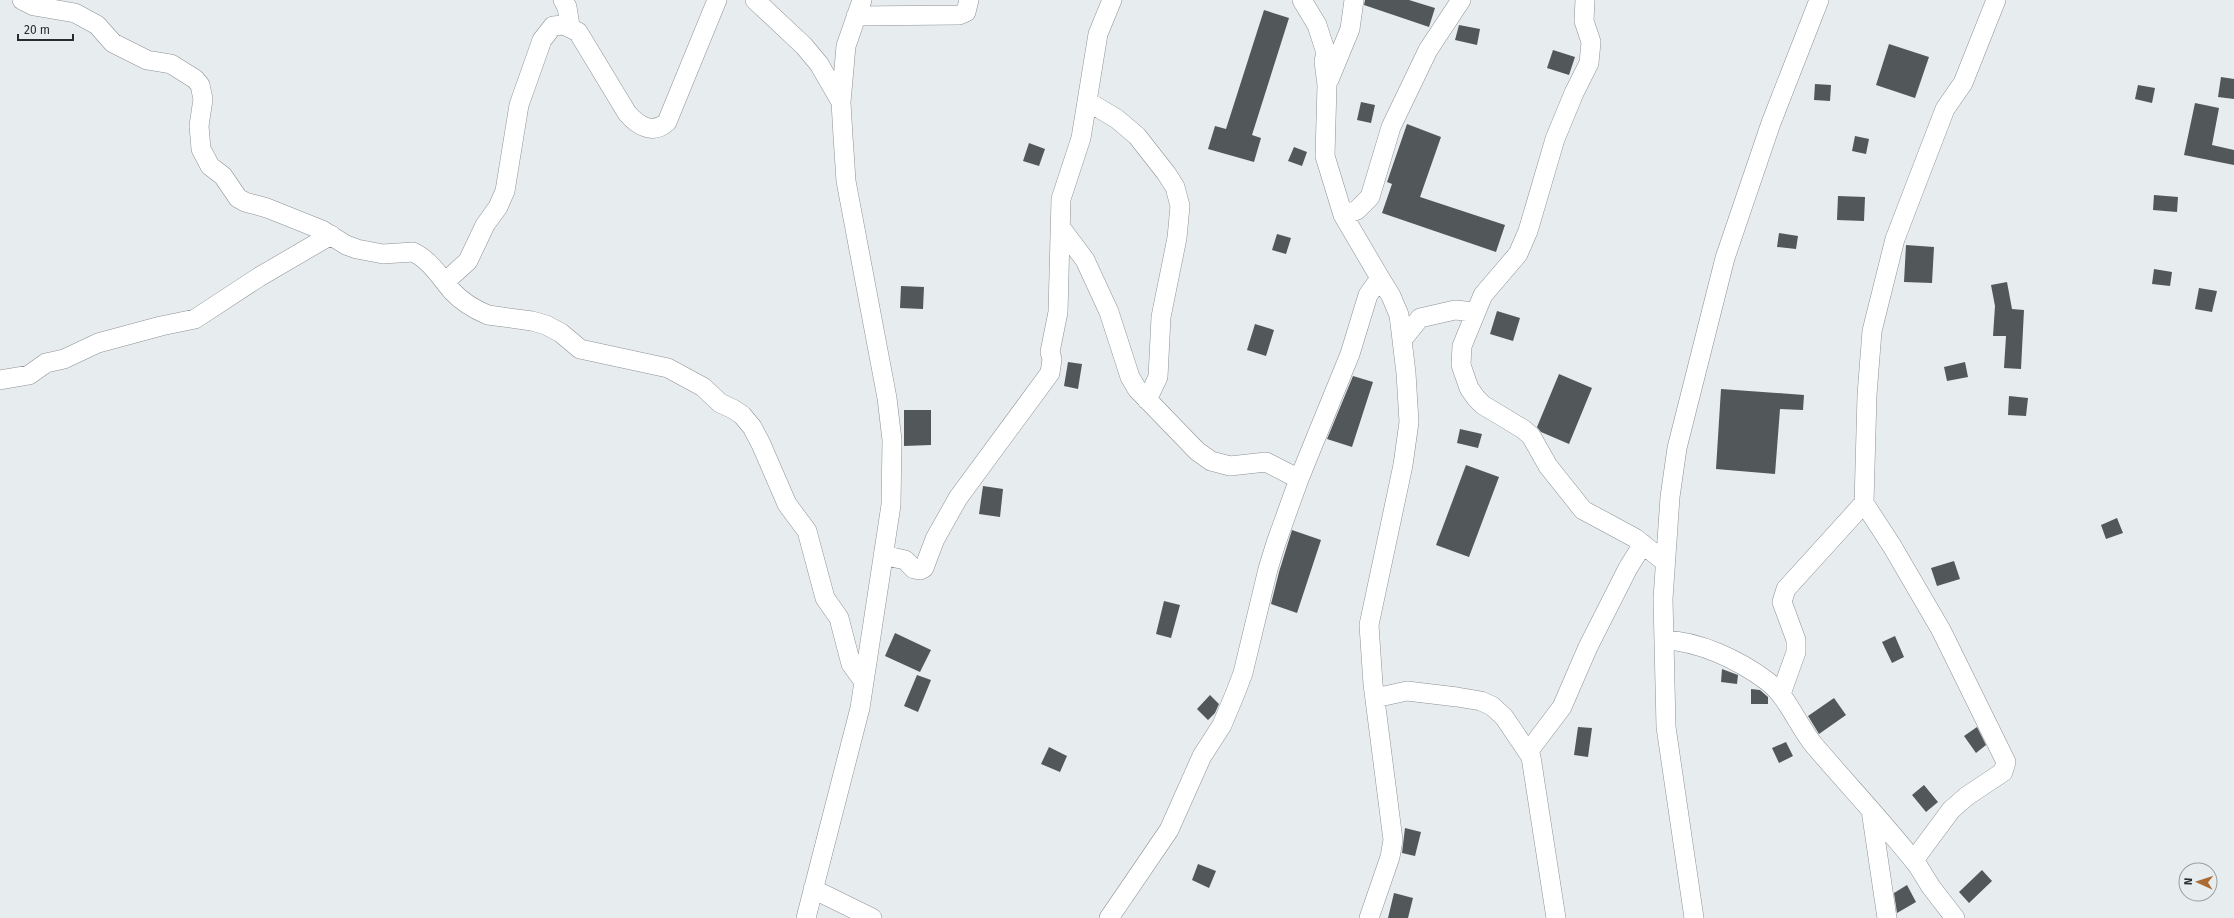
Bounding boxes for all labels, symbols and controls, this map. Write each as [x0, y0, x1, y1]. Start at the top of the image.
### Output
scale bar [18, 16, 73, 42]
text: 20 m [24, 23, 50, 37]
north arrow [2178, 862, 2218, 902]
text: N [2182, 878, 2195, 885]

